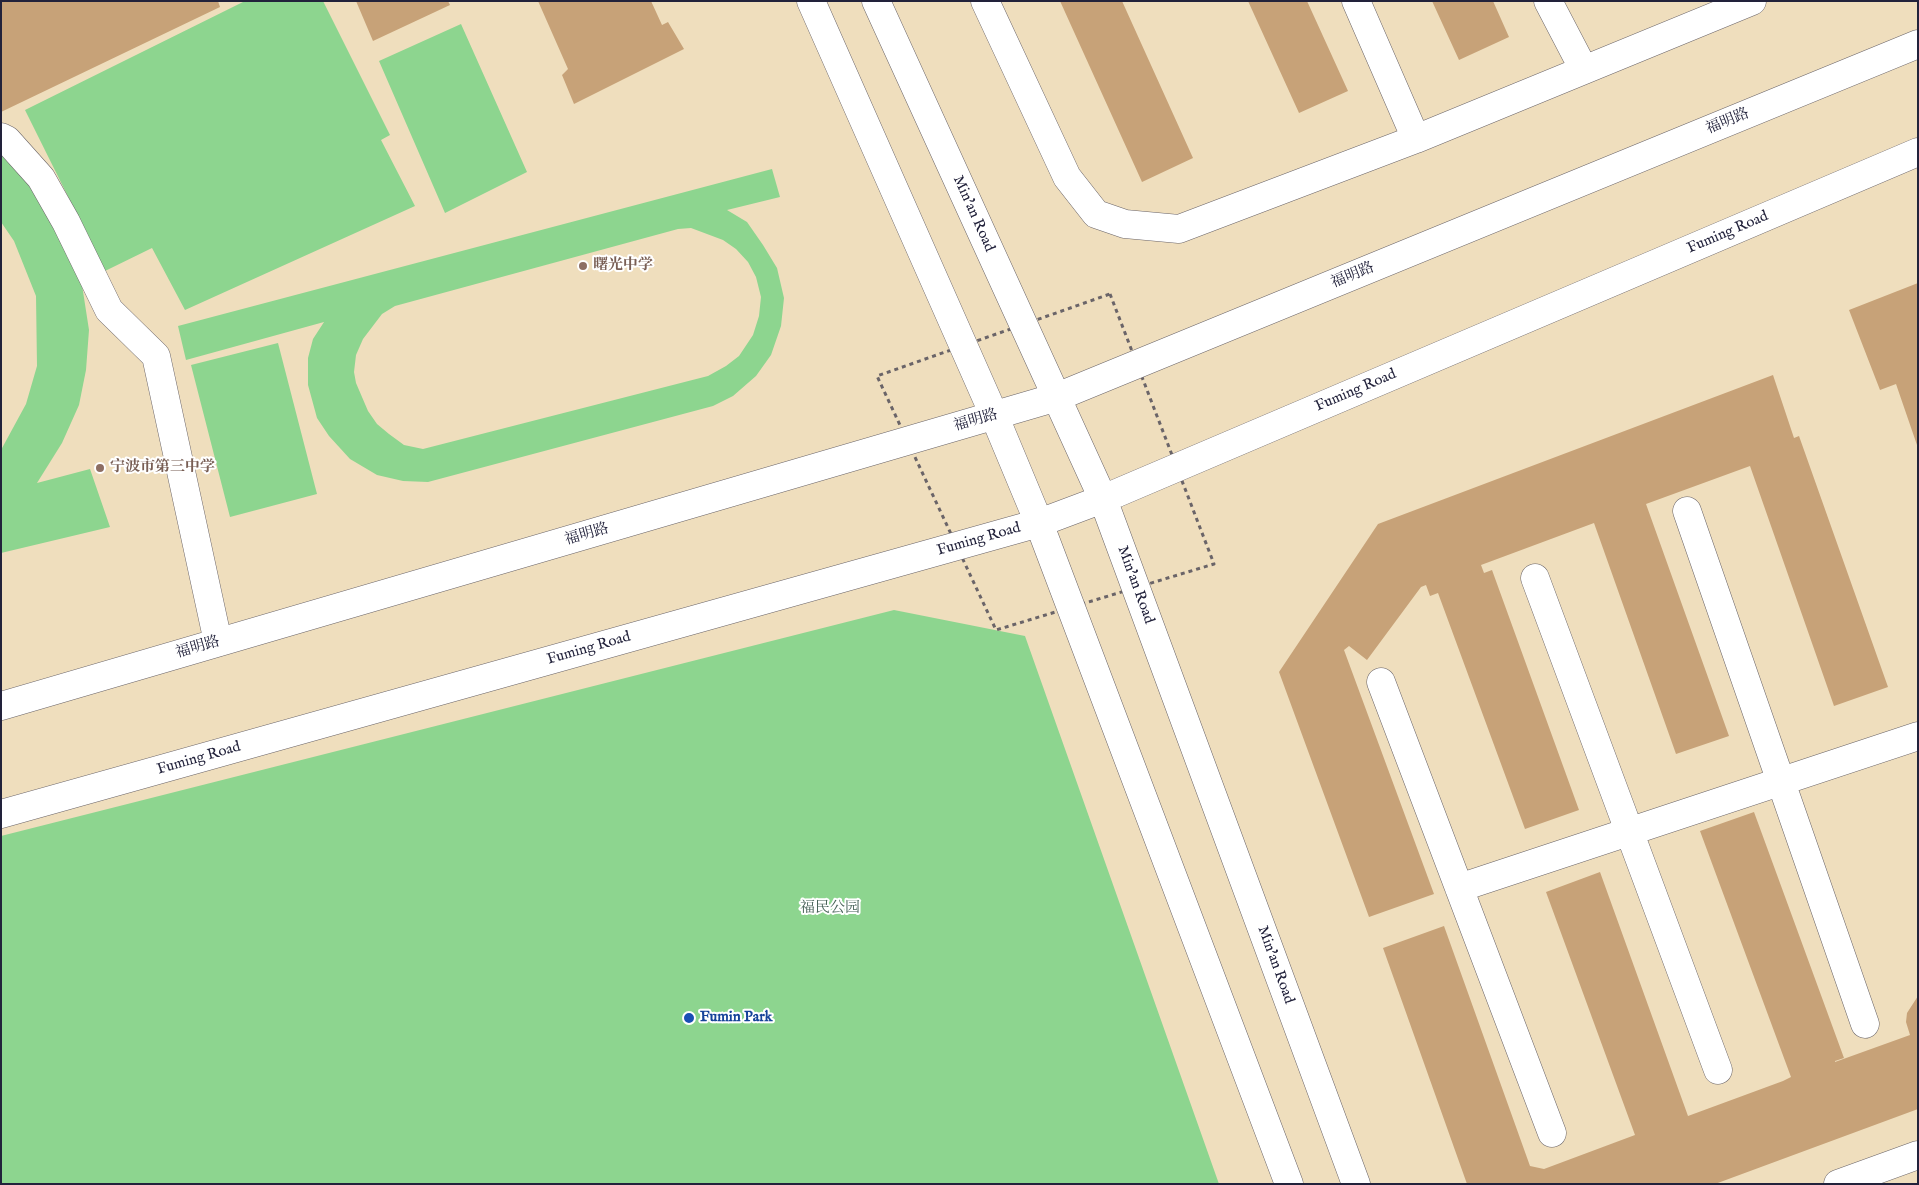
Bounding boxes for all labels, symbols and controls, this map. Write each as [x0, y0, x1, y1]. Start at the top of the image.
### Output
street label: 福明路 [1704, 105, 1752, 139]
street label: Min'an Road [948, 173, 998, 255]
street label: Fuming Road [1685, 208, 1771, 258]
place label: 曙光中学 [593, 257, 653, 275]
street label: 福明路 [1329, 259, 1377, 293]
marker: 曙光中学 [577, 260, 589, 272]
street label: Fuming Road [1313, 366, 1399, 416]
street label: 福明路 [952, 406, 1000, 436]
place label: 宁波市第三中学 [110, 459, 215, 477]
marker: 宁波市第三中学 [94, 462, 106, 474]
street label: Fuming Road [935, 519, 1023, 561]
street label: 福明路 [563, 520, 611, 550]
street label: Min'an Road [1113, 544, 1157, 626]
street label: Fuming Road [545, 628, 633, 670]
street label: 福明路 [174, 633, 222, 663]
street label: Fuming Road [155, 738, 243, 780]
park label: 福民公园 [800, 900, 860, 918]
street label: Min'an Road [1253, 924, 1297, 1006]
place label: Fumin Park [700, 1009, 773, 1027]
marker: Fumin Park [682, 1011, 696, 1025]

